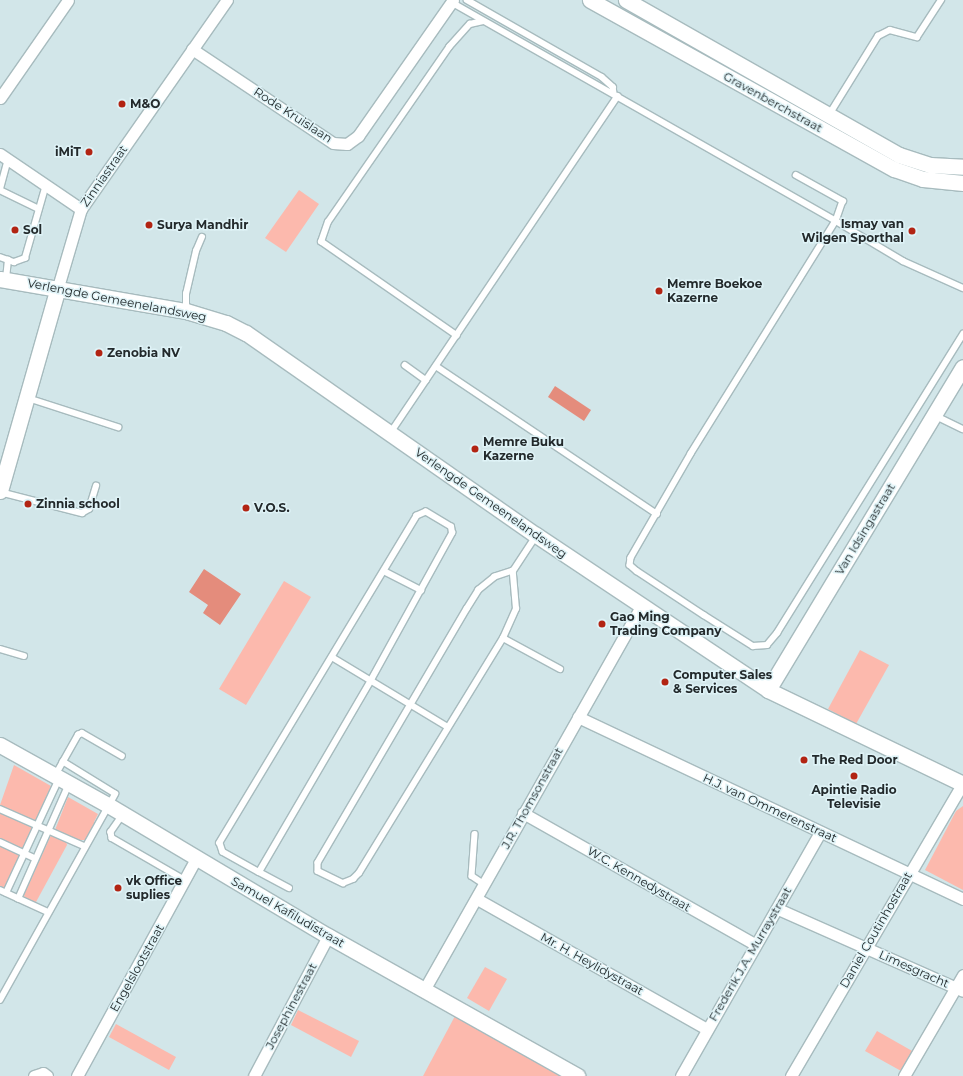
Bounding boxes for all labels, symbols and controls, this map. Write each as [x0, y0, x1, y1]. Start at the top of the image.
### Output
street label: Gravenberchstraat [721, 69, 825, 135]
street label: Rode Kruislaan [251, 84, 335, 146]
place label: M&O [130, 97, 160, 111]
marker: M&O [117, 99, 127, 109]
street label: Zinniastraat [78, 143, 130, 209]
place label: iMiT [55, 145, 81, 159]
marker: iMiT [84, 147, 94, 157]
place label: Ismay van Wilgen Sporthal [802, 217, 904, 245]
place label: Surya Mandhir [157, 218, 248, 232]
marker: Surya Mandhir [144, 220, 154, 230]
place label: Sol [23, 223, 42, 237]
marker: Sol [10, 225, 20, 235]
marker: Ismay van Wilgen Sporthal [907, 226, 917, 236]
street label: Verlengde Gemeenelandsweg [26, 276, 208, 324]
place label: Memre Boekoe Kazerne [667, 277, 762, 305]
marker: Memre Boekoe Kazerne [654, 286, 664, 296]
place label: Zenobia NV [107, 346, 180, 360]
marker: Zenobia NV [94, 348, 104, 358]
place label: Memre Buku Kazerne [483, 435, 564, 463]
marker: Memre Buku Kazerne [470, 444, 480, 454]
street label: Verlengde Gemeenelandsweg [412, 445, 570, 561]
street label: Van Idsingastraat [832, 481, 898, 577]
place label: Zinnia school [36, 497, 120, 511]
marker: Zinnia school [23, 499, 33, 509]
place label: V.O.S. [254, 501, 290, 515]
marker: V.O.S. [241, 503, 251, 513]
place label: Gao Ming Trading Company [610, 610, 721, 638]
marker: Gao Ming Trading Company [597, 619, 607, 629]
place label: Computer Sales & Services [673, 668, 772, 696]
marker: Computer Sales & Services [660, 677, 670, 687]
street label: J.R. Thomsonstraat [498, 745, 566, 851]
place label: The Red Door [812, 753, 898, 767]
marker: The Red Door [799, 755, 809, 765]
street label: H.J. van Ommerenstraat [701, 771, 839, 845]
marker: Apintie Radio Televisie [849, 771, 859, 781]
place label: Apintie Radio Televisie [811, 783, 897, 811]
street label: W.C. Kennedystraat [585, 843, 693, 915]
street label: Daniel Coutinhostraat [837, 869, 915, 991]
place label: vk Office suplies [126, 874, 182, 902]
street label: Samuel Kafiludistraat [229, 874, 347, 950]
marker: vk Office suplies [113, 883, 123, 893]
street label: Frederik J.A. Murraystraat [706, 884, 794, 1024]
street label: Engelslootstraat [107, 922, 167, 1014]
street label: Mr. H. Heylidystraat [538, 930, 646, 998]
street label: Limesgracht [877, 947, 951, 991]
street label: Josephinestraat [262, 960, 320, 1052]

